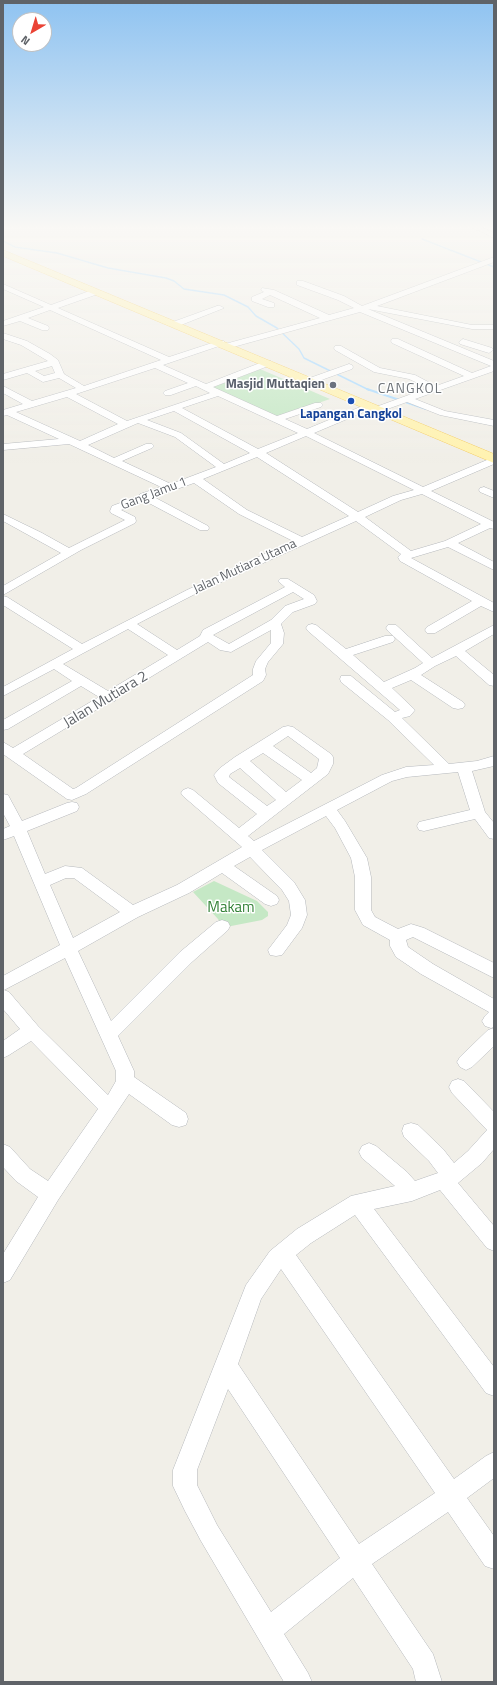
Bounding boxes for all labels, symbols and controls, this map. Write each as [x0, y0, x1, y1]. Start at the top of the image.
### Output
north arrow [12, 12, 52, 52]
text: N [17, 32, 33, 49]
place label: Masjid Muttaqien [226, 377, 325, 393]
marker: Masjid Muttaqien [328, 380, 338, 390]
district label: CANGKOL [378, 382, 442, 398]
marker: Lapangan Cangkol [346, 396, 356, 406]
place label: Lapangan Cangkol [300, 407, 402, 423]
street label: Gang Jamu 1 [119, 474, 189, 514]
street label: Jalan Mutiara Utama [191, 536, 299, 598]
street label: Jalan Mutiara 2 [61, 668, 151, 732]
park label: Makam [207, 899, 255, 917]

